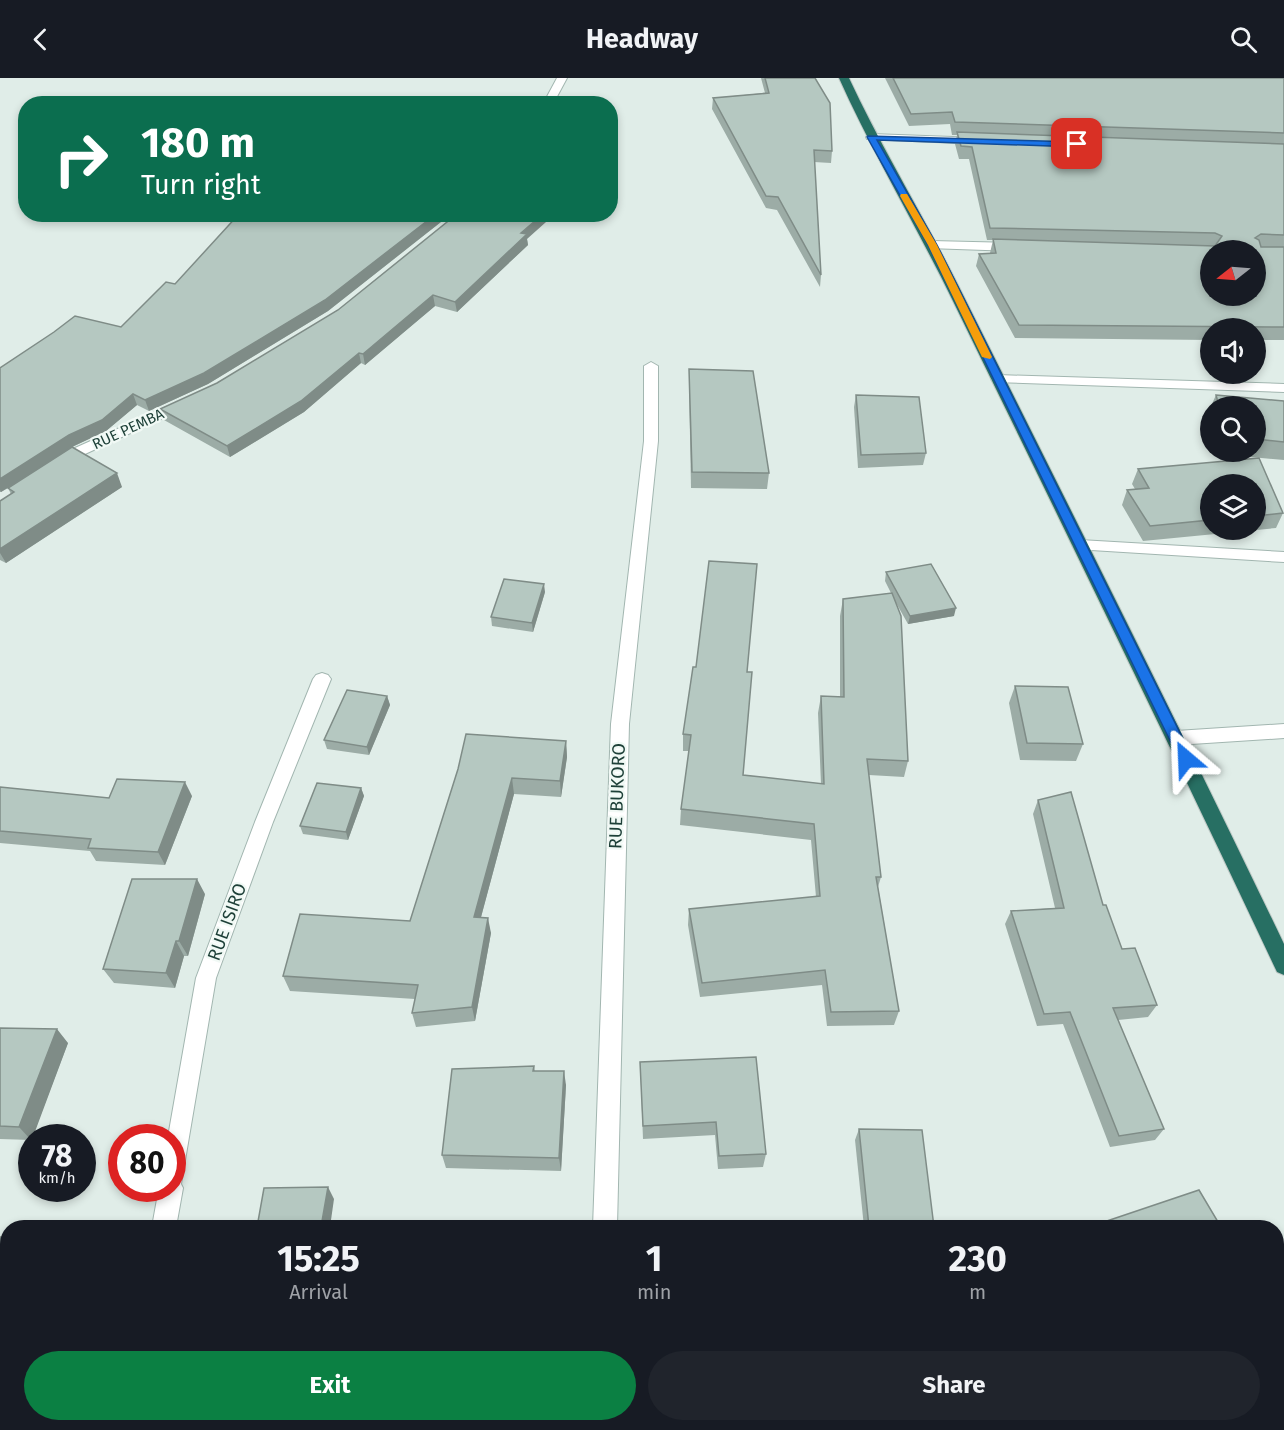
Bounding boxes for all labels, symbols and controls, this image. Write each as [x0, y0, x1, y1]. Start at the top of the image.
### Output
icon: back [24, 23, 57, 56]
text: Headway [586, 23, 698, 55]
icon: search [1227, 23, 1260, 56]
text: 180 m [141, 118, 255, 168]
pin [1051, 118, 1102, 169]
icon: right [42, 120, 120, 198]
icon: arrive [1060, 127, 1093, 160]
text: Turn right [141, 169, 261, 201]
north arrow [1200, 240, 1266, 306]
map controls [1200, 240, 1266, 540]
button: sound [1200, 318, 1266, 384]
button: search [1200, 396, 1266, 462]
street label: RUE PEMBA [89, 404, 167, 453]
button: layers [1200, 474, 1266, 540]
position arrow [1154, 727, 1218, 791]
street label: RUE BUKORO [604, 743, 630, 849]
street label: RUE ISIRO [203, 880, 251, 964]
speed limit sign: 80 [108, 1124, 186, 1202]
text: 78 [42, 1138, 72, 1174]
text: km/h [38, 1169, 76, 1187]
text: 15:25 [277, 1237, 360, 1281]
text: 1 [646, 1237, 663, 1281]
text: 230 [949, 1237, 1007, 1281]
text: Arrival [289, 1280, 348, 1304]
text: min [637, 1280, 671, 1304]
text: m [969, 1280, 986, 1304]
button: Exit [24, 1351, 636, 1420]
button: Share [648, 1351, 1260, 1420]

